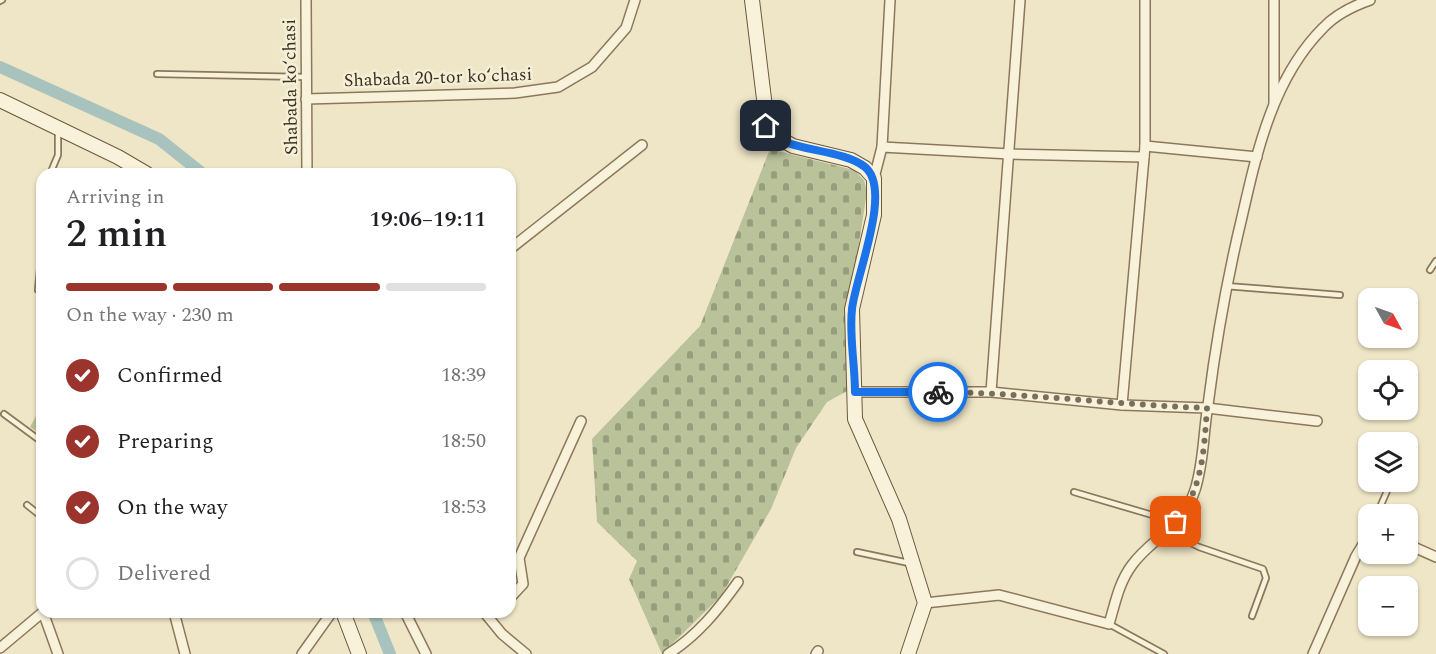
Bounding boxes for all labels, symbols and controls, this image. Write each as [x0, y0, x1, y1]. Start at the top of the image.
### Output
street label: Shabada koʻchasi [276, 19, 305, 155]
street label: Shabada 20-tor koʻchasi [343, 61, 533, 94]
pin [740, 100, 791, 151]
icon: home [749, 109, 782, 142]
text: Arriving in [66, 182, 164, 212]
text: 19:06–19:11 [369, 203, 486, 236]
text: 2 min [66, 205, 167, 264]
north arrow [1358, 288, 1418, 348]
map controls [1358, 288, 1418, 636]
text: On the way · 230 m [66, 300, 234, 330]
icon: check [66, 359, 99, 392]
text: Confirmed [117, 359, 223, 392]
text: 18:39 [441, 360, 486, 390]
button: locate [1358, 360, 1418, 420]
courier [908, 362, 968, 422]
icon: bike [922, 376, 955, 409]
icon: check [66, 425, 99, 458]
text: Preparing [117, 425, 214, 458]
text: 18:50 [441, 426, 486, 456]
button: layers [1358, 432, 1418, 492]
icon: check [66, 491, 99, 524]
text: On the way [117, 491, 228, 524]
text: 18:53 [441, 492, 486, 522]
pin [1150, 496, 1201, 547]
button: + [1358, 504, 1418, 564]
icon: bag [1159, 505, 1192, 538]
text: Delivered [117, 557, 211, 590]
button: − [1358, 576, 1418, 636]

